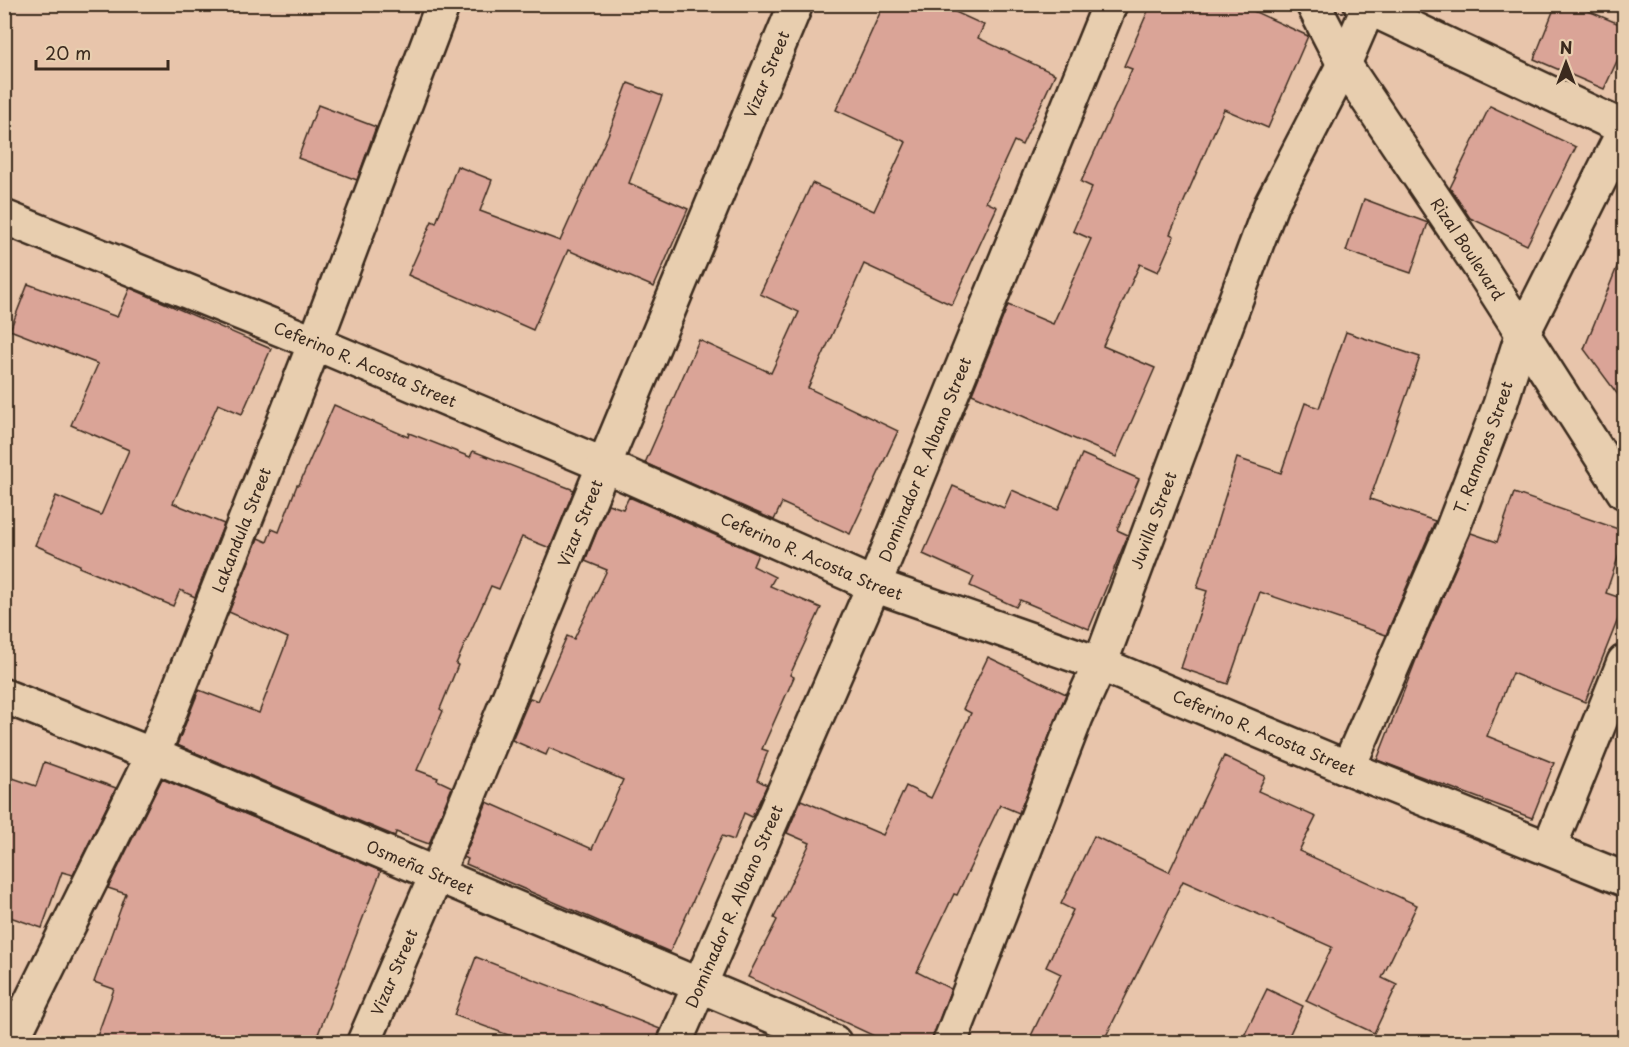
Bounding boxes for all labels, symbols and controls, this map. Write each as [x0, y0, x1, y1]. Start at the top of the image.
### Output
street label: Vizar Street [737, 26, 795, 121]
scale bar [36, 33, 168, 71]
north arrow [1536, 33, 1596, 93]
text: N [1560, 35, 1572, 59]
text: 20 m [45, 39, 91, 66]
street label: Rizal Boulevard [1426, 192, 1511, 305]
street label: Ceferino R. Acosta Street [270, 315, 461, 413]
street label: Dominador R. Albano Street [872, 352, 977, 565]
street label: T. Ramones Street [1446, 377, 1518, 517]
street label: Lakandula Street [205, 463, 276, 596]
street label: Juvilla Street [1123, 467, 1182, 572]
street label: Vizar Street [551, 475, 608, 570]
street label: Ceferino R. Acosta Street [717, 505, 907, 605]
street label: Ceferino R. Acosta Street [1169, 683, 1360, 781]
street label: Dominador R. Albano Street [678, 800, 788, 1011]
street label: Osmeña Street [363, 833, 478, 900]
street label: Vizar Street [364, 924, 423, 1019]

